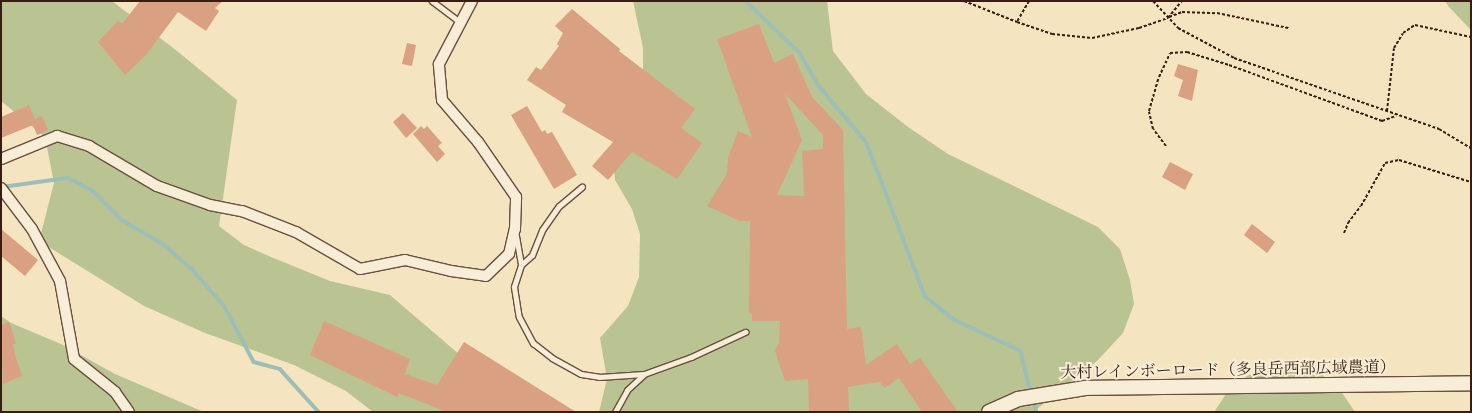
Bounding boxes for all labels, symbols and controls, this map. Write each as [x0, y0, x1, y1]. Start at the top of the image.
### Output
street label: 大村レインボーロード（多良岳西部広域農道） [1060, 358, 1396, 384]

